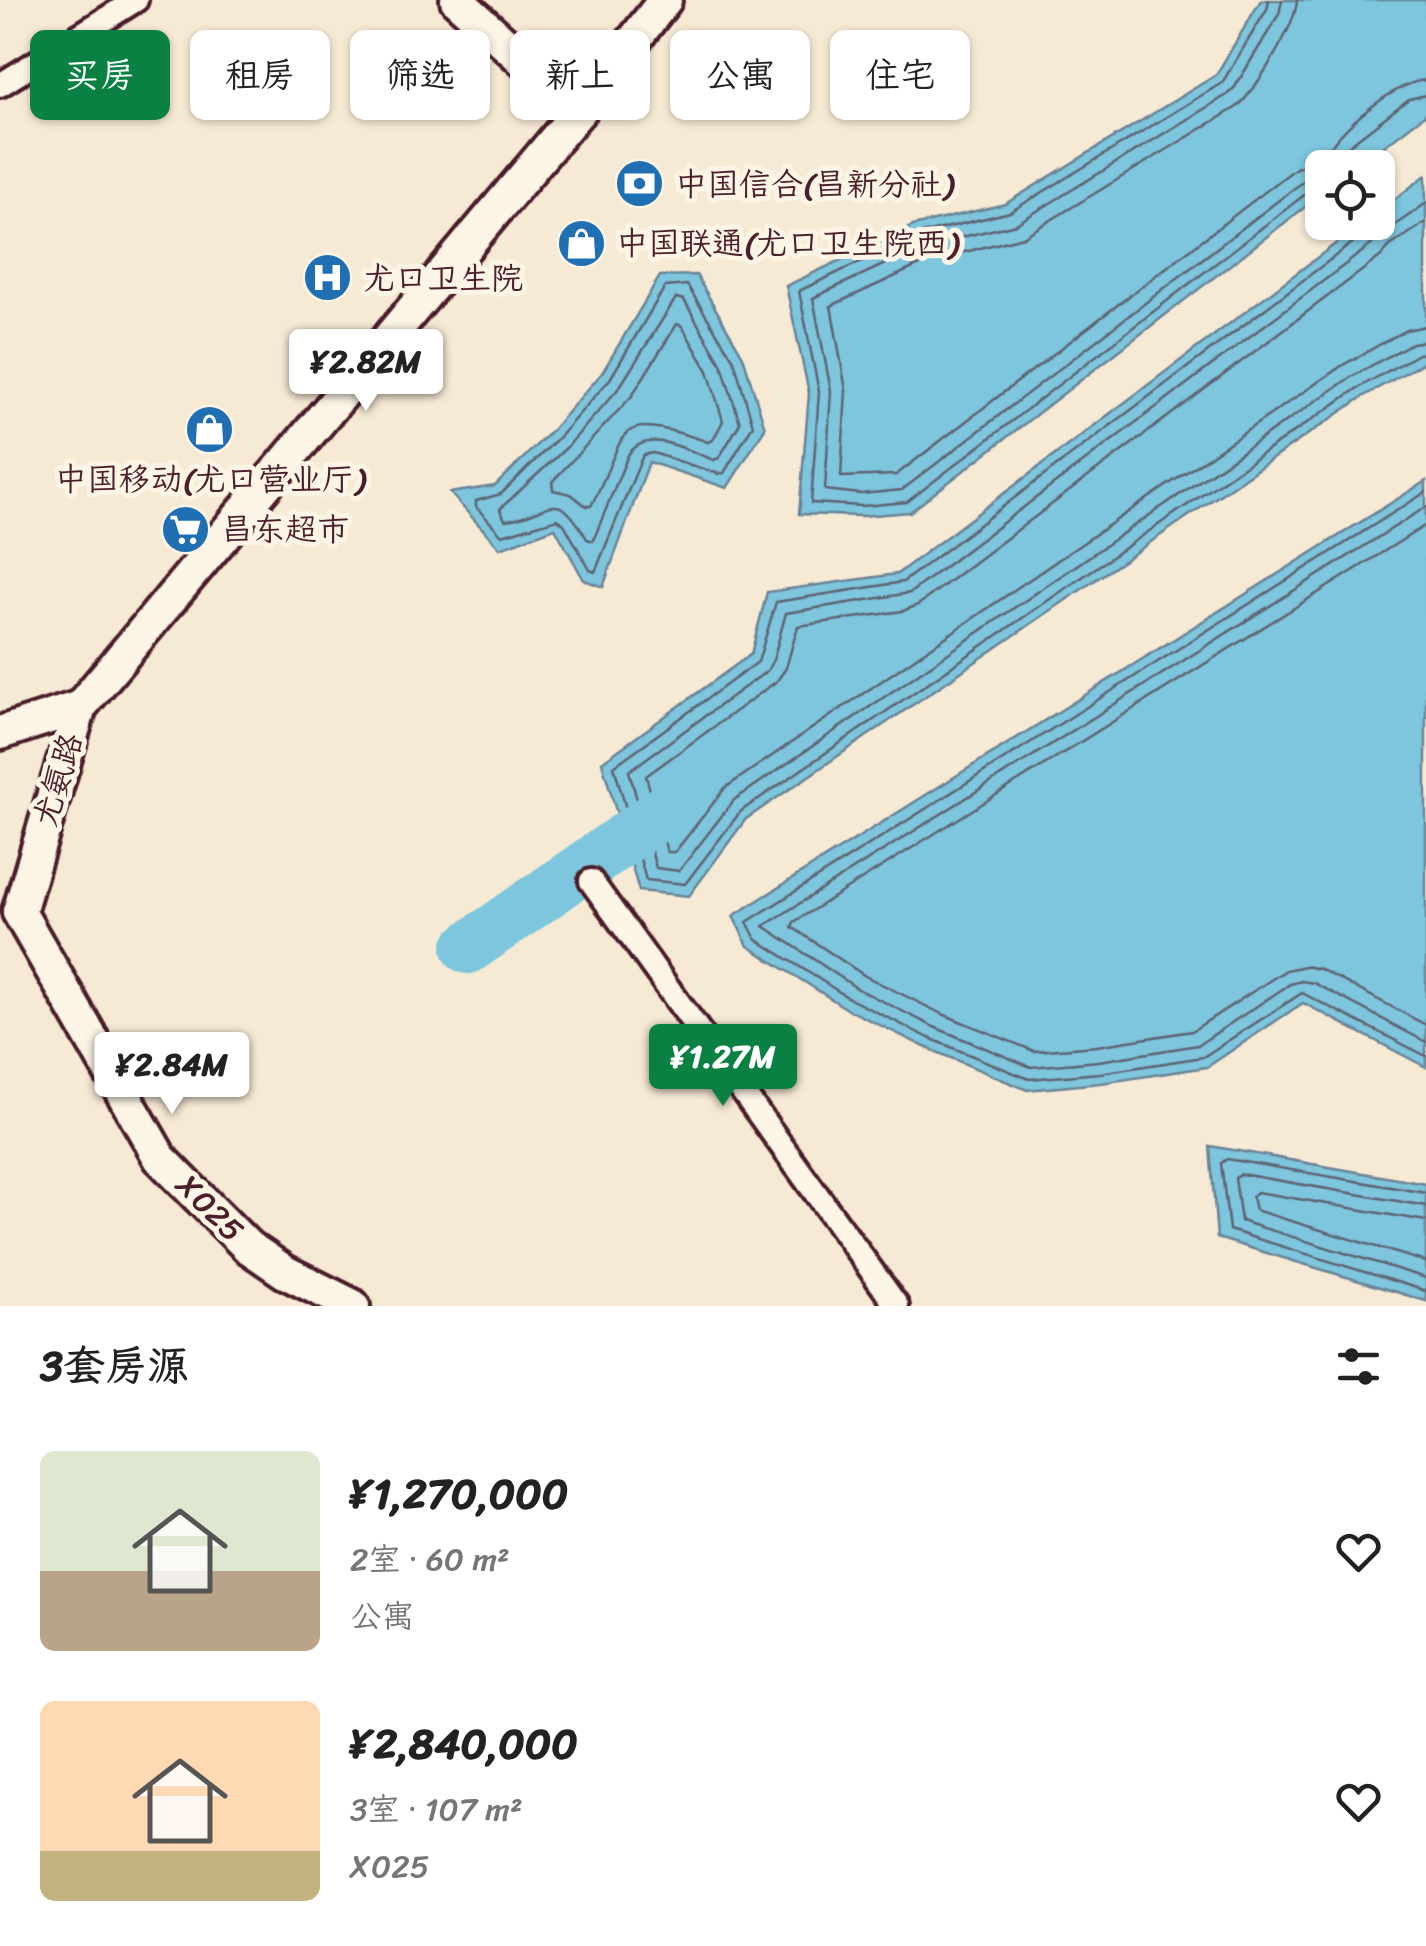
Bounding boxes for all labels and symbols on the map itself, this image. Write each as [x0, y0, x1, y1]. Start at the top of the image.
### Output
place label: 中国信合(昌新分社) [675, 156, 955, 213]
bank icon: 中国信合(昌新分社) [614, 158, 666, 210]
place label: 中国联通(尤口卫生院西) [616, 215, 960, 272]
shop icon: 中国联通(尤口卫生院西) [555, 217, 607, 269]
place label: 尤口卫生院 [363, 250, 523, 307]
hospital icon: 尤口卫生院 [302, 252, 354, 304]
pin: ¥2.82M [285, 329, 447, 414]
shop icon: 中国移动(尤口营业厅) [184, 403, 236, 455]
place label: 中国移动(尤口营业厅) [55, 451, 367, 508]
place label: 昌东超市 [221, 501, 349, 558]
supermarket icon: 昌东超市 [160, 503, 212, 555]
street label: 尤氨路 [17, 726, 99, 834]
pin: ¥1.27M [642, 1024, 804, 1109]
pin: ¥2.84M [91, 1032, 253, 1117]
street label: X025 [161, 1159, 258, 1256]

